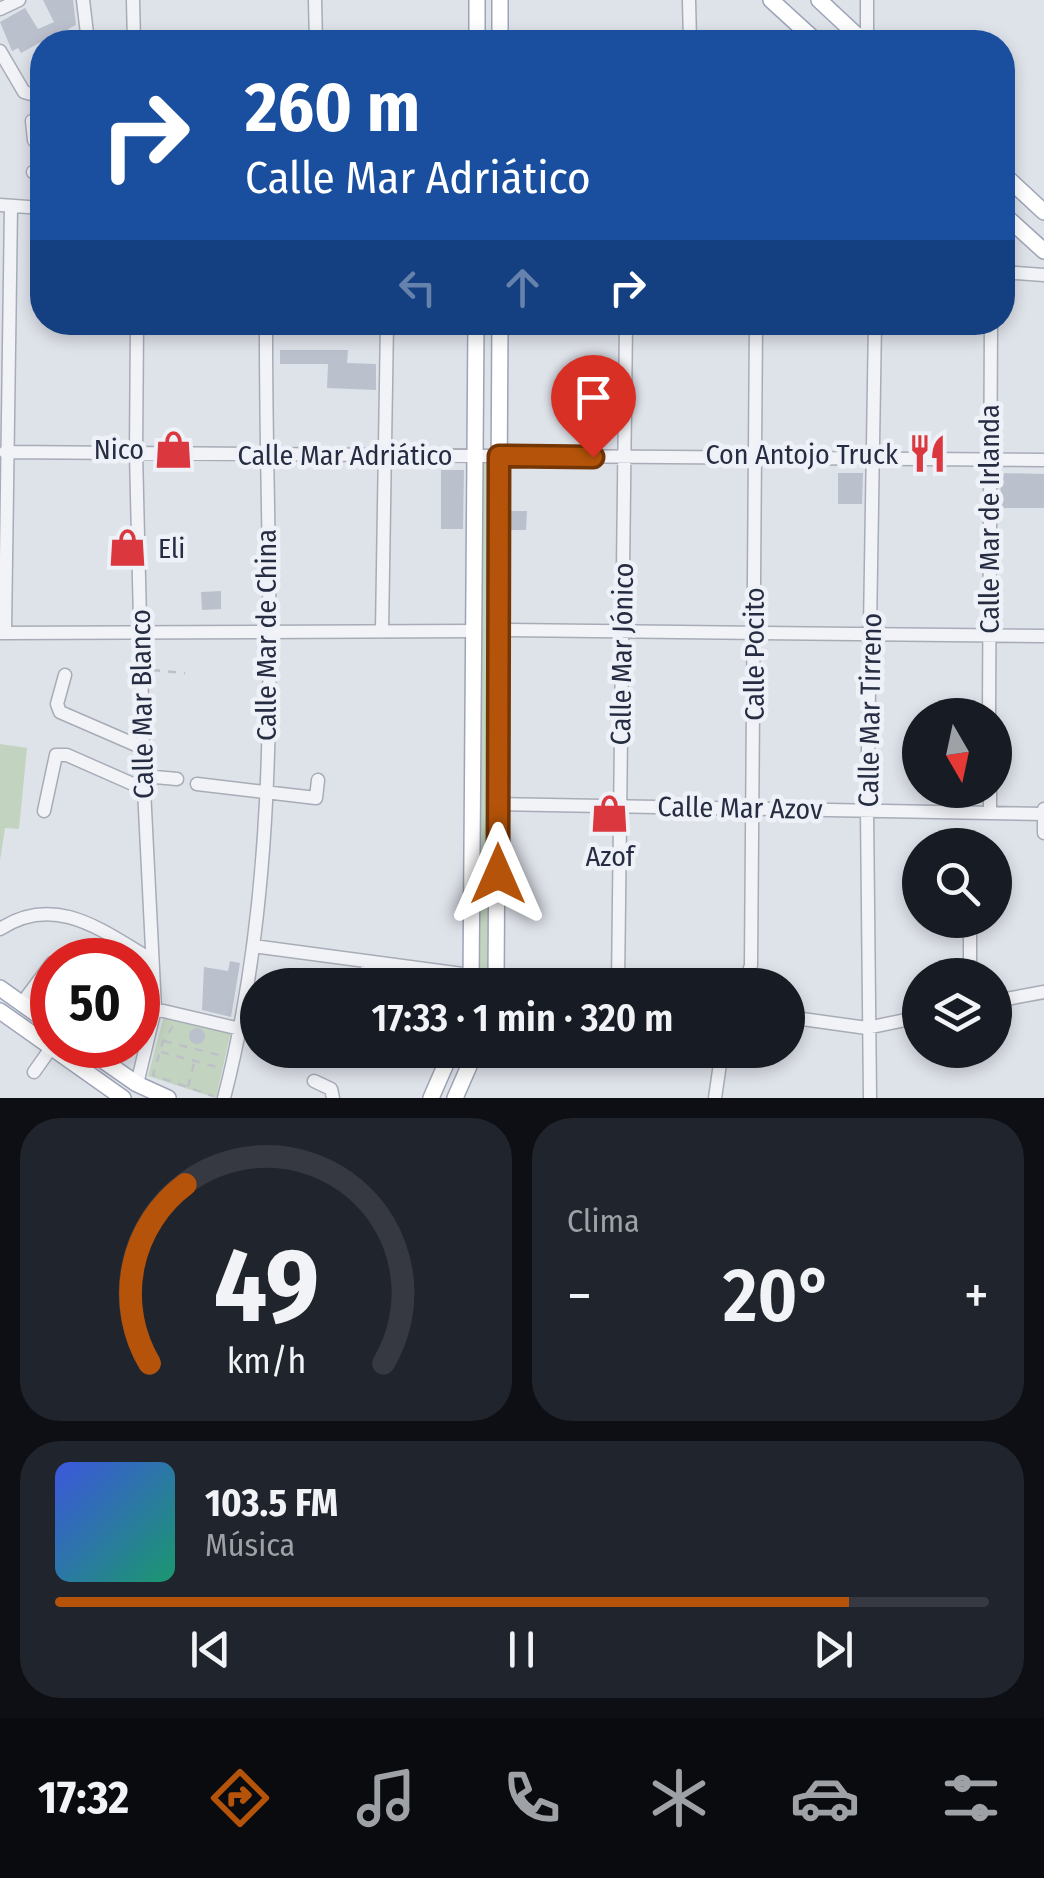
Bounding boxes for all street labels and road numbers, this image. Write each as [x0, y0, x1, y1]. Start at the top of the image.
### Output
street label: Calle Mar de Irlanda [973, 404, 1006, 634]
street label: Calle Mar Adriático [237, 439, 453, 472]
street label: Calle Mar de China [250, 529, 283, 741]
street label: Calle Mar Jónico [604, 562, 640, 746]
street label: Calle Pocito [738, 587, 771, 721]
street label: Calle Mar Blanco [124, 609, 160, 799]
street label: Calle Mar Tirreno [852, 612, 888, 808]
street label: Calle Mar Azov [657, 790, 823, 826]

